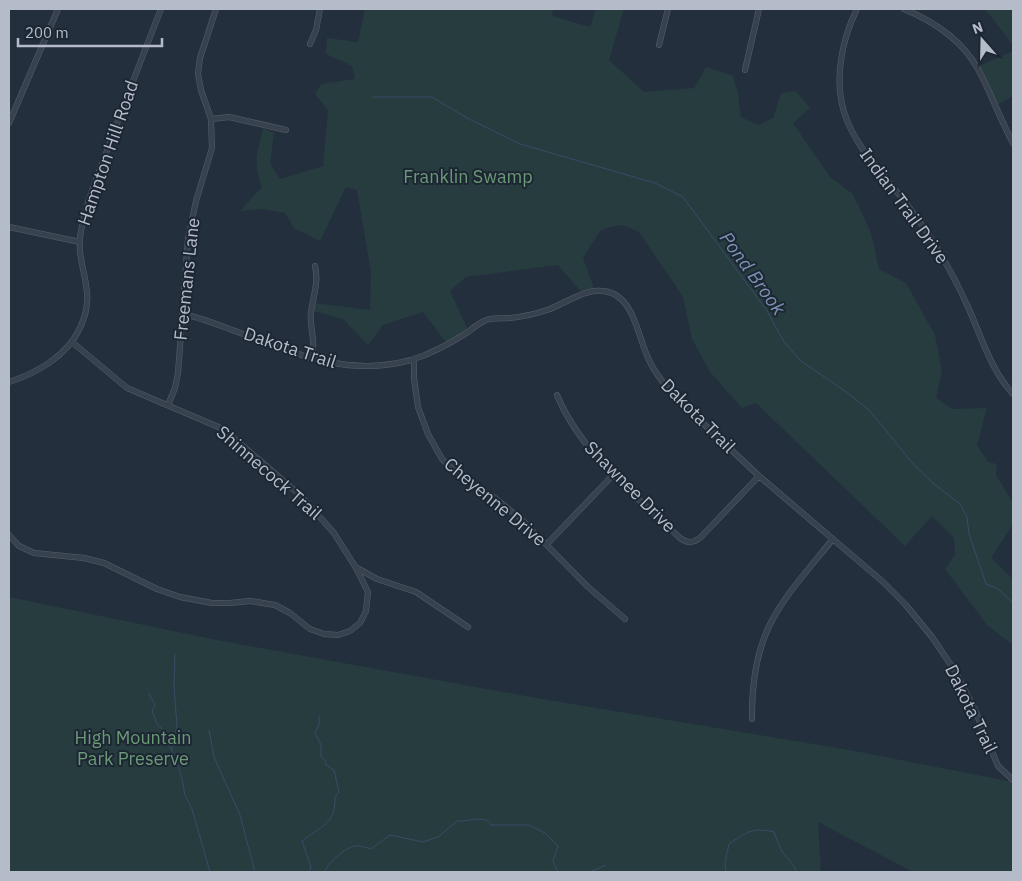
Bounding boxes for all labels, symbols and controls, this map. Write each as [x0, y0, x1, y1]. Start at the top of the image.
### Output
scale bar [18, 15, 161, 47]
north arrow [957, 15, 1007, 65]
text: N [970, 18, 985, 38]
text: 200 m [25, 23, 69, 42]
street label: Hampton Hill Road [72, 77, 143, 228]
street label: Indian Trail Drive [855, 143, 954, 268]
park label: Franklin Swamp [403, 165, 533, 188]
street label: Freemans Lane [169, 216, 204, 341]
water label: Pond Brook [715, 227, 792, 320]
street label: Dakota Trail [241, 322, 340, 373]
street label: Dakota Trail [656, 374, 741, 458]
street label: Shinnecock Trail [212, 421, 327, 525]
street label: Shawnee Drive [580, 436, 681, 537]
street label: Cheyenne Drive [440, 452, 551, 551]
street label: Dakota Trail [940, 661, 1003, 757]
park label: High Mountain Park Preserve [75, 726, 192, 770]

